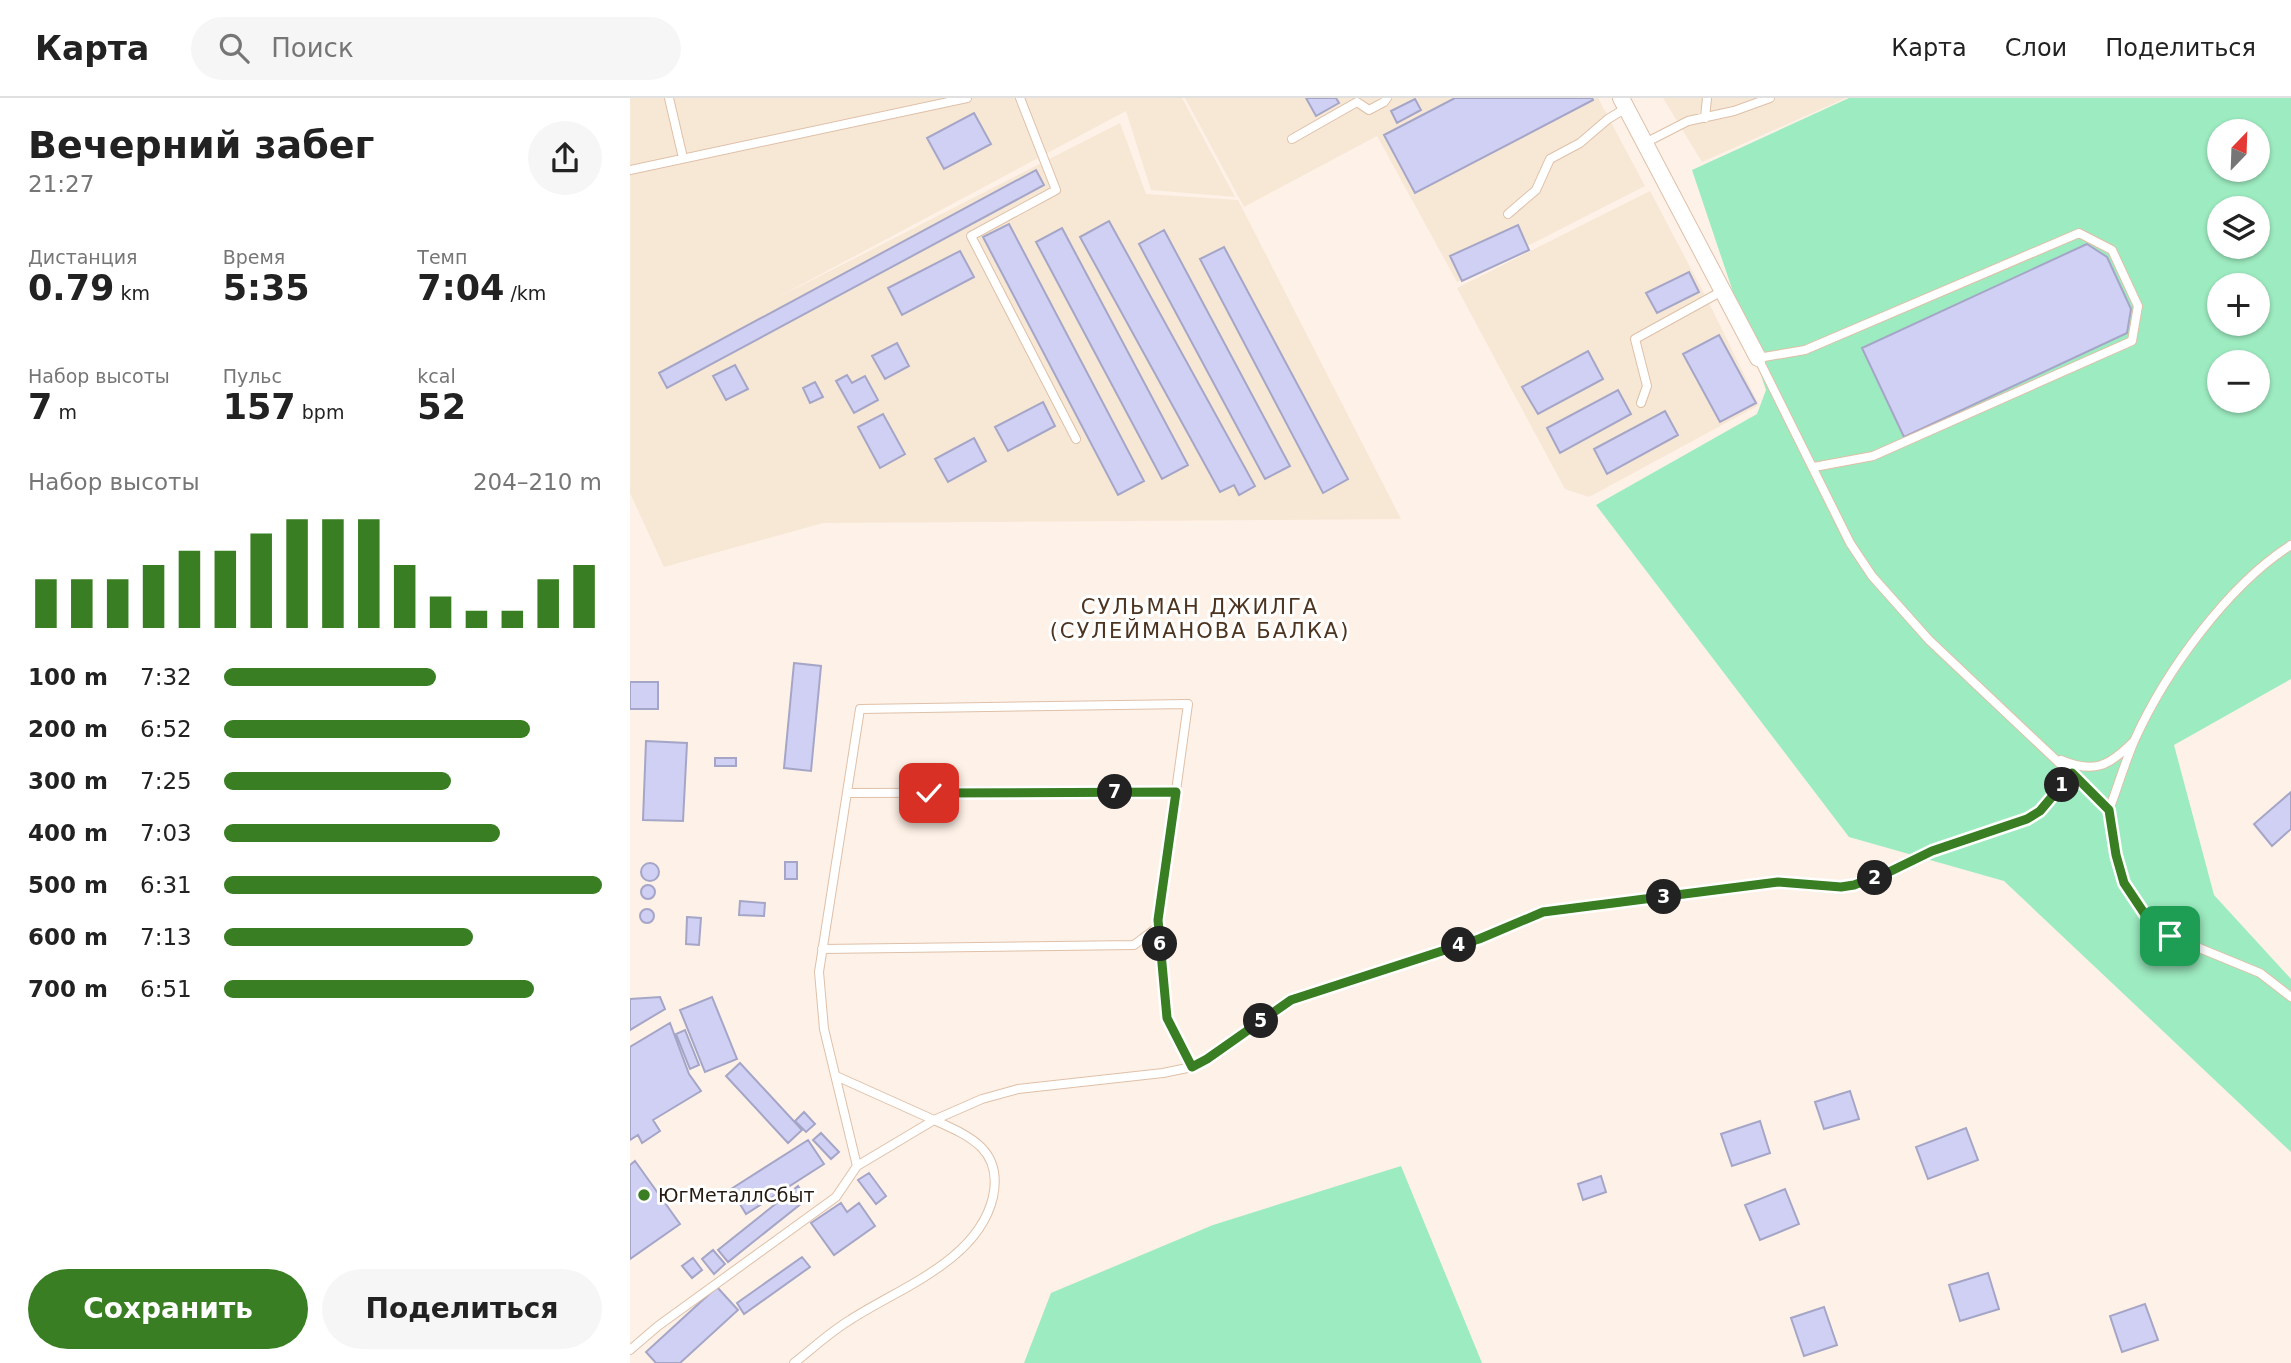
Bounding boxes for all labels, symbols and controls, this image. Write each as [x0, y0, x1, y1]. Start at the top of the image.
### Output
search box [191, 17, 681, 80]
text: Карта [35, 29, 149, 68]
icon: search [215, 29, 253, 67]
text: Поиск [271, 33, 354, 63]
text: Карта [1891, 34, 1967, 62]
text: Слои [2005, 34, 2067, 62]
text: Поделиться [2105, 34, 2256, 62]
north arrow [2207, 119, 2270, 182]
map controls [2207, 119, 2270, 413]
button: share [528, 121, 602, 195]
text: Вечерний забег [28, 123, 374, 167]
text: 21:27 [28, 171, 94, 197]
button: layers [2207, 196, 2270, 259]
text: Дистанция [28, 246, 137, 268]
text: Время [223, 246, 285, 268]
text: Темп [417, 246, 467, 268]
text: 0.79 [28, 268, 114, 308]
text: 5:35 [223, 268, 310, 308]
text: 7:04 [417, 268, 504, 308]
button: + [2207, 273, 2270, 336]
text: km [114, 282, 150, 304]
text: /km [504, 282, 546, 304]
button: − [2207, 350, 2270, 413]
text: Набор высоты [28, 365, 170, 387]
text: Пульс [223, 365, 282, 387]
text: kcal [417, 365, 456, 387]
text: 7 [28, 387, 52, 427]
text: 157 [223, 387, 296, 427]
text: 52 [417, 387, 466, 427]
text: m [52, 401, 77, 423]
text: bpm [296, 401, 344, 423]
text: Набор высоты [28, 469, 200, 495]
text: 204–210 m [473, 469, 602, 495]
district label: СУЛЬМАН ДЖИЛГА (СУЛЕЙМАНОВА БАЛКА) [1050, 595, 1350, 643]
text: 100 m [28, 664, 108, 690]
text: 7:32 [140, 664, 192, 690]
text: 200 m [28, 716, 108, 742]
text: 6:52 [140, 716, 192, 742]
pin [899, 763, 959, 823]
text: 300 m [28, 768, 108, 794]
text: 7:25 [140, 768, 192, 794]
pin: 1 [2044, 768, 2080, 802]
text: 1 [2055, 773, 2068, 795]
icon: check [910, 774, 948, 812]
pin: 7 [1098, 774, 1133, 810]
text: 7 [1108, 780, 1121, 802]
text: 400 m [28, 820, 108, 846]
text: 7:03 [140, 820, 192, 846]
pin: 2 [1858, 860, 1892, 896]
text: 2 [1868, 866, 1881, 888]
text: 500 m [28, 872, 108, 898]
text: 6:31 [140, 872, 192, 898]
pin: 3 [1646, 880, 1682, 914]
text: 3 [1657, 885, 1670, 907]
pin [2140, 906, 2200, 966]
icon: arrive [2151, 917, 2189, 955]
text: 600 m [28, 924, 108, 950]
text: 7:13 [140, 924, 192, 950]
pin: 6 [1142, 926, 1178, 962]
pin: 4 [1442, 928, 1476, 962]
text: 6 [1153, 932, 1166, 954]
text: 4 [1452, 933, 1465, 955]
text: 700 m [28, 976, 108, 1002]
text: 6:51 [140, 976, 192, 1002]
pin: 5 [1244, 1004, 1278, 1038]
text: 5 [1254, 1009, 1267, 1031]
place label: ЮгМеталлСбыт [658, 1184, 815, 1206]
marker: ЮгМеталлСбыт [636, 1187, 652, 1203]
button: Сохранить [28, 1269, 308, 1349]
button: Поделиться [322, 1269, 602, 1349]

